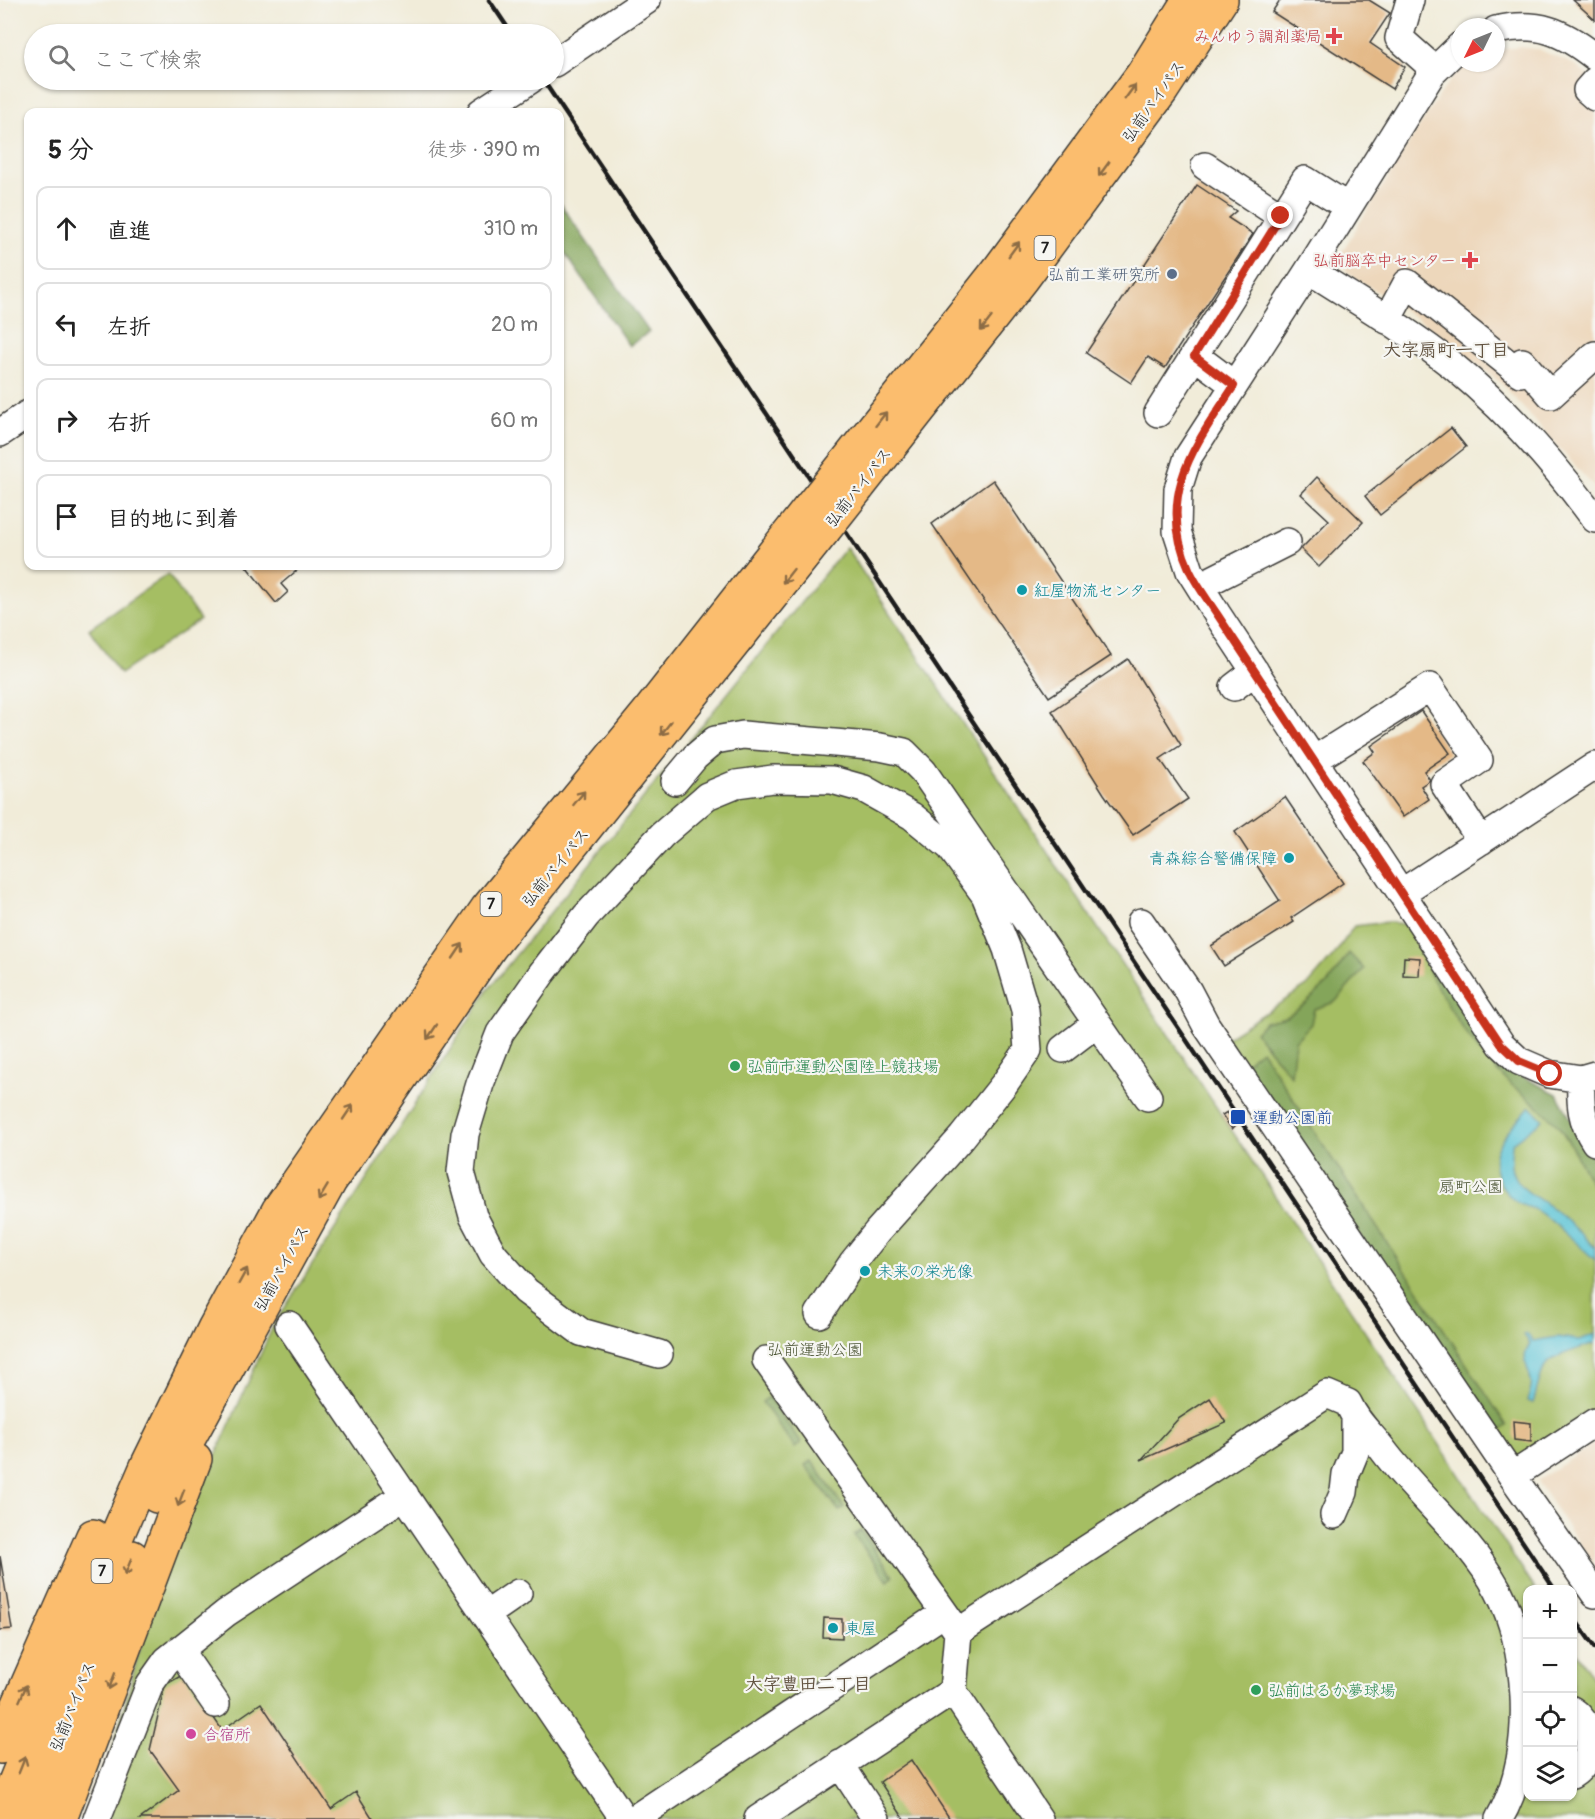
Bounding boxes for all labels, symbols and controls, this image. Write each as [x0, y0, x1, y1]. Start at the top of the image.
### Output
north arrow [1451, 18, 1505, 72]
search box [24, 24, 564, 90]
place label: みんゆう調剤薬局 [1194, 27, 1322, 47]
marker: みんゆう調剤薬局 [1327, 29, 1341, 43]
icon: search [45, 41, 78, 74]
text: ここで検索 [93, 46, 203, 74]
street label: 弘前バイパス [1118, 57, 1189, 147]
one-way arrow [1124, 84, 1136, 100]
text: 5 分 [48, 134, 94, 166]
text: 徒歩 · 390 m [428, 137, 540, 162]
one-way arrow [1098, 160, 1110, 176]
route end [1267, 202, 1293, 228]
icon: ahead [50, 212, 83, 245]
text: 310 m [483, 216, 538, 241]
text: 直進 [107, 217, 151, 245]
road number: 7 [1034, 236, 1056, 260]
one-way arrow [1008, 241, 1020, 257]
place label: 弘前脳卒中センター [1313, 251, 1456, 271]
marker: 弘前脳卒中センター [1461, 251, 1479, 269]
place label: 弘前工業研究所 [1048, 265, 1160, 285]
marker: 弘前工業研究所 [1165, 267, 1179, 281]
icon: left [50, 308, 83, 341]
text: 20 m [491, 312, 538, 337]
text: 左折 [107, 313, 151, 341]
one-way arrow [980, 316, 993, 332]
district label: 大字扇町一丁目 [1383, 339, 1509, 362]
icon: right [50, 404, 83, 437]
text: 60 m [491, 408, 538, 433]
text: 右折 [107, 409, 151, 437]
one-way arrow [874, 411, 887, 427]
street label: 弘前バイパス [821, 444, 896, 531]
icon: arrive [50, 500, 83, 533]
text: 目的地に到着 [107, 505, 239, 533]
one-way arrow [781, 567, 794, 583]
place label: 紅屋物流センター [1034, 581, 1161, 601]
marker: 紅屋物流センター [1015, 583, 1029, 597]
one-way arrow [660, 720, 673, 736]
one-way arrow [572, 790, 585, 806]
street label: 弘前バイパス [518, 824, 594, 911]
place label: 青森綜合警備保障 [1149, 849, 1277, 869]
marker: 青森綜合警備保障 [1282, 851, 1296, 865]
road number: 7 [480, 892, 502, 916]
one-way arrow [452, 944, 464, 960]
one-way arrow [426, 1023, 438, 1040]
place label: 弘前市運動公園陸上競技場 [747, 1057, 939, 1077]
marker: 弘前市運動公園陸上競技場 [728, 1059, 742, 1073]
route start [1536, 1060, 1562, 1086]
one-way arrow [342, 1104, 354, 1121]
marker: 運動公園前 [1229, 1108, 1247, 1126]
place label: 運動公園前 [1252, 1108, 1332, 1128]
park label: 扇町公園 [1439, 1177, 1503, 1197]
one-way arrow [316, 1184, 328, 1201]
street label: 弘前バイパス [250, 1222, 314, 1315]
place label: 未来の栄光像 [877, 1262, 973, 1282]
marker: 未来の栄光像 [858, 1264, 872, 1278]
one-way arrow [238, 1267, 249, 1285]
park label: 弘前運動公園 [767, 1340, 863, 1360]
one-way arrow [174, 1489, 185, 1507]
one-way arrow [122, 1557, 133, 1575]
road number: 7 [92, 1559, 112, 1583]
map controls [1523, 1585, 1577, 1801]
button: + [1523, 1585, 1577, 1639]
place label: 東屋 [845, 1619, 877, 1639]
marker: 東屋 [826, 1621, 840, 1635]
button: − [1523, 1639, 1577, 1693]
street label: 弘前バイパス [46, 1658, 100, 1754]
one-way arrow [105, 1671, 116, 1690]
district label: 大字豊田二丁目 [745, 1673, 871, 1696]
place label: 弘前はるか夢球場 [1268, 1681, 1396, 1701]
marker: 弘前はるか夢球場 [1249, 1683, 1263, 1697]
one-way arrow [19, 1684, 30, 1702]
button: locate [1523, 1693, 1577, 1747]
place label: 合宿所 [203, 1725, 251, 1745]
marker: 合宿所 [184, 1727, 198, 1741]
button: layers [1523, 1747, 1577, 1801]
one-way arrow [17, 1756, 28, 1775]

